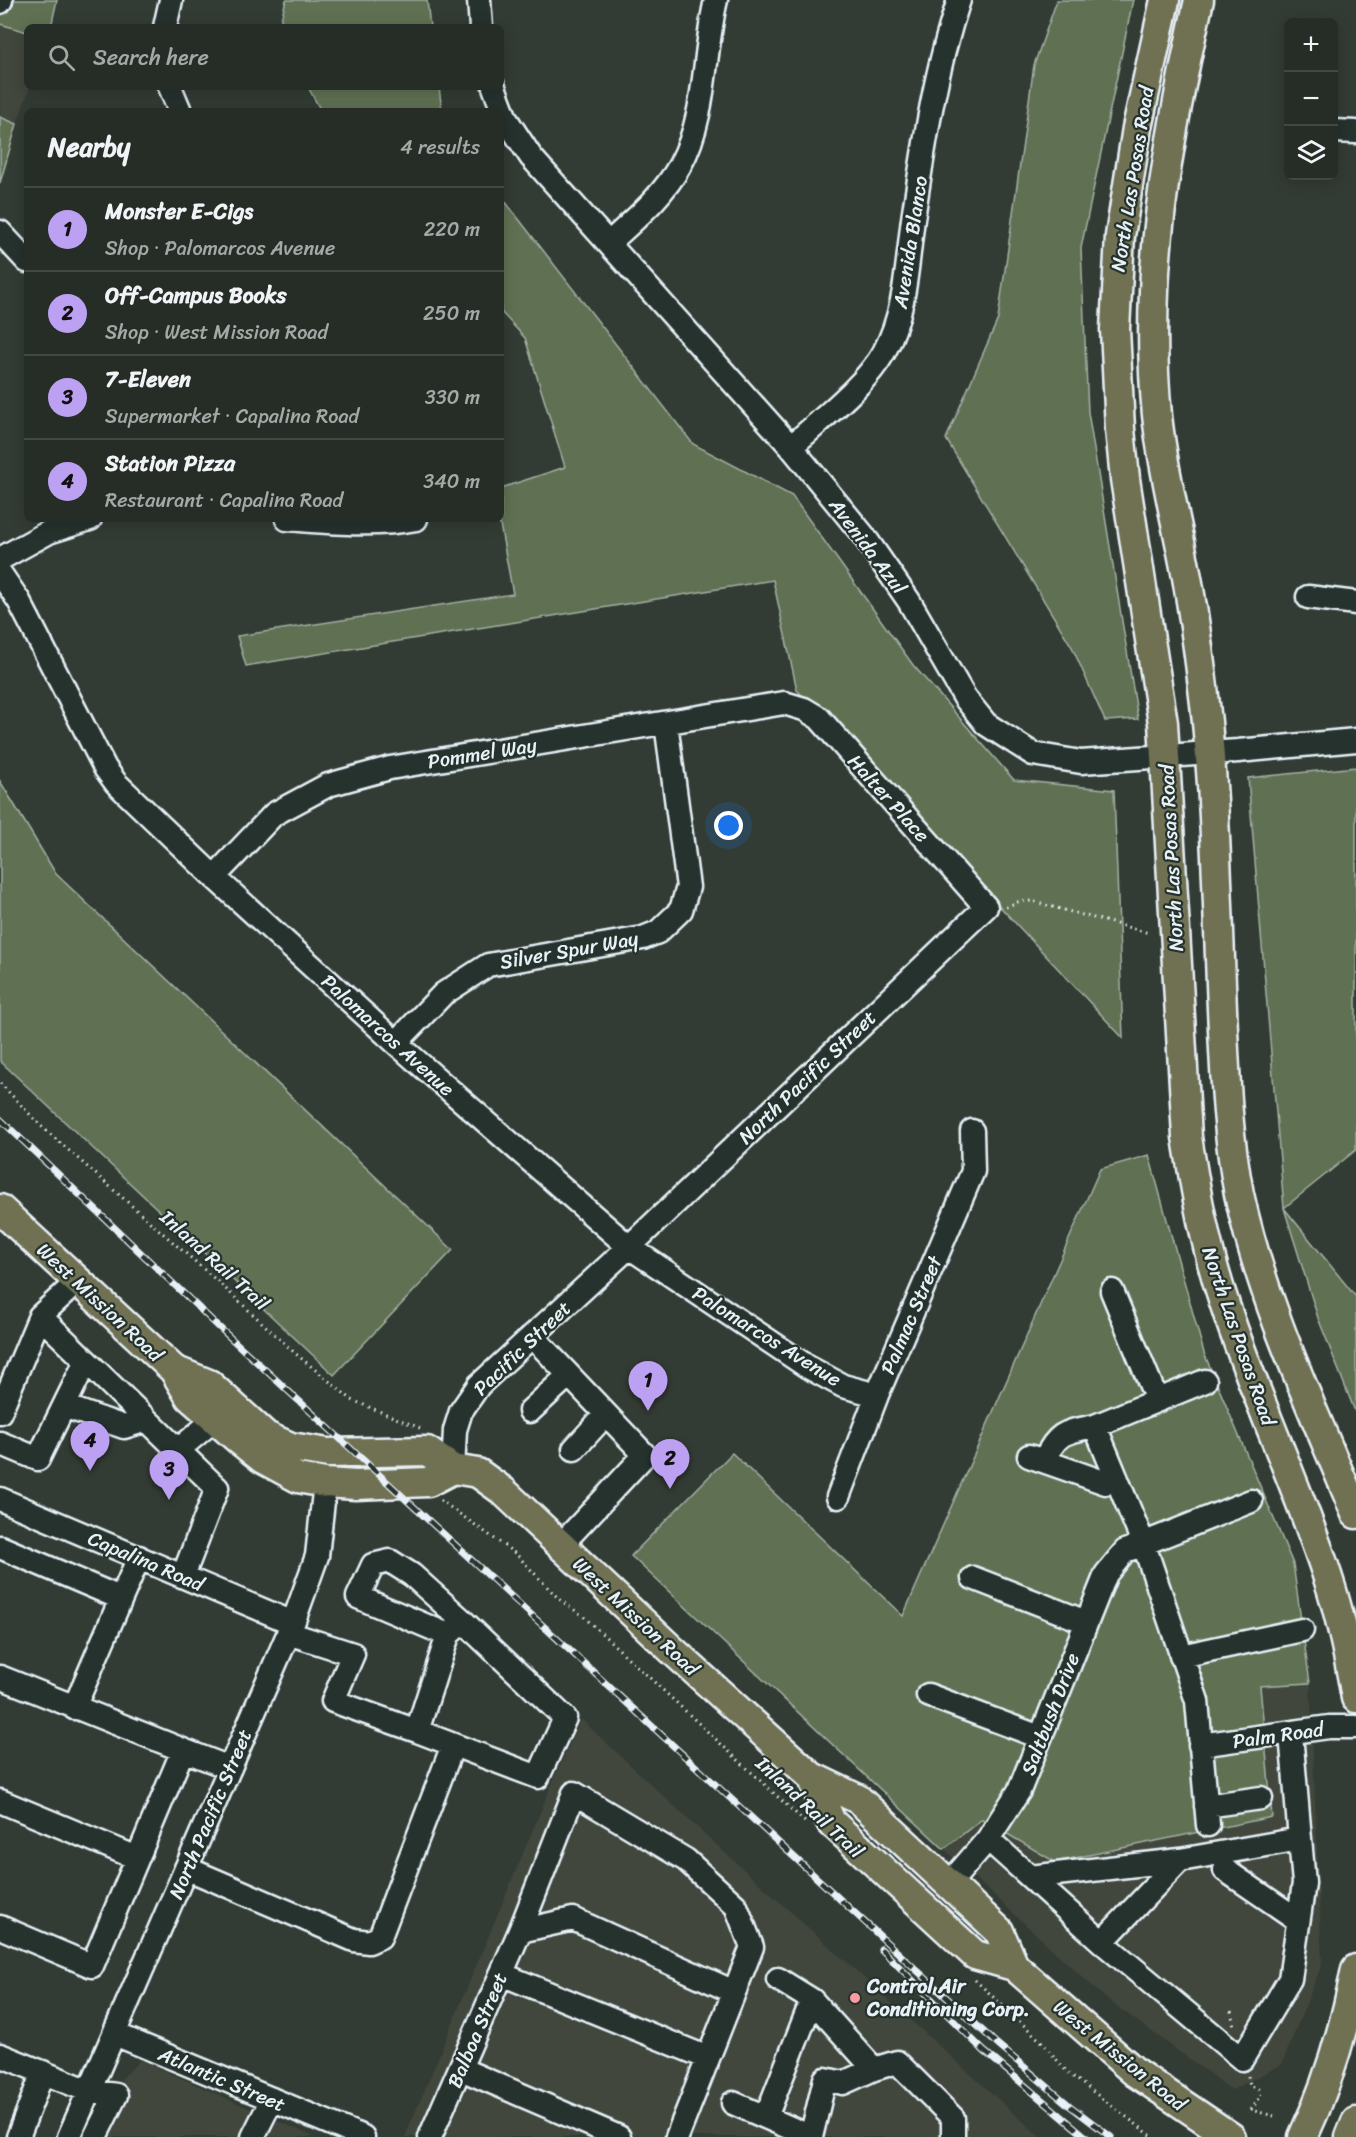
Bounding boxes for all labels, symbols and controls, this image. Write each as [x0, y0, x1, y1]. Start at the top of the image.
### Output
map controls [1284, 18, 1338, 180]
button: + [1284, 18, 1338, 72]
search box [24, 24, 504, 90]
text: Search here [93, 38, 209, 77]
icon: search [45, 41, 78, 74]
button: − [1284, 72, 1338, 126]
street label: North Las Posas Road [1101, 82, 1165, 274]
text: Nearby [48, 124, 130, 170]
button: layers [1284, 126, 1338, 180]
text: 4 results [400, 130, 480, 165]
street label: Avenida Blanco [883, 173, 938, 312]
text: Monster E-Cigs [105, 192, 253, 231]
text: 1 [63, 212, 72, 247]
text: 220 m [424, 212, 480, 247]
text: Shop · Palomarcos Avenue [105, 231, 335, 266]
text: Off-Campus Books [105, 276, 287, 315]
text: 2 [62, 296, 73, 331]
text: 250 m [423, 296, 480, 331]
text: Shop · West Mission Road [105, 315, 328, 350]
text: 7-Eleven [105, 360, 191, 399]
text: 3 [62, 380, 73, 415]
text: 330 m [425, 380, 480, 415]
text: Supermarket · Capalina Road [105, 399, 359, 434]
text: Station Pizza [105, 444, 235, 483]
text: 4 [61, 464, 74, 499]
text: 340 m [423, 464, 480, 499]
text: Restaurant · Capalina Road [105, 483, 343, 518]
street label: Avenida Azul [819, 490, 917, 603]
street label: Pommel Way [425, 728, 540, 779]
street label: Halter Place [839, 746, 939, 851]
street label: North Las Posas Road [1149, 762, 1194, 952]
your location [714, 811, 743, 840]
street label: Silver Spur Way [497, 921, 642, 980]
street label: Palomarcos Avenue [313, 965, 463, 1105]
street label: North Pacific Street [730, 1001, 885, 1153]
street label: Inland Rail Trail [151, 1200, 279, 1321]
street label: West Mission Road [28, 1234, 172, 1372]
street label: North Las Posas Road [1192, 1242, 1286, 1432]
street label: Palmac Street [871, 1250, 953, 1380]
street label: Palomarcos Avenue [685, 1276, 848, 1396]
street label: Pacific Street [465, 1292, 580, 1405]
pin: 1 [628, 1362, 668, 1411]
pin: 4 [70, 1422, 110, 1471]
pin: 2 [650, 1440, 690, 1489]
pin: 3 [150, 1450, 188, 1500]
street label: Capalina Road [82, 1521, 211, 1602]
street label: West Mission Road [564, 1548, 708, 1686]
street label: Saltbush Drive [1011, 1648, 1090, 1780]
street label: Palm Road [1230, 1712, 1327, 1759]
street label: North Pacific Street [159, 1723, 262, 1905]
street label: Inland Rail Trail [746, 1747, 873, 1868]
street label: Balboa Street [437, 1967, 518, 2093]
place label: Control Air Conditioning Corp. [866, 1969, 1030, 2027]
street label: West Mission Road [1045, 1990, 1195, 2121]
marker: Control Air Conditioning Corp. [848, 1991, 862, 2005]
street label: Atlantic Street [152, 2037, 291, 2122]

